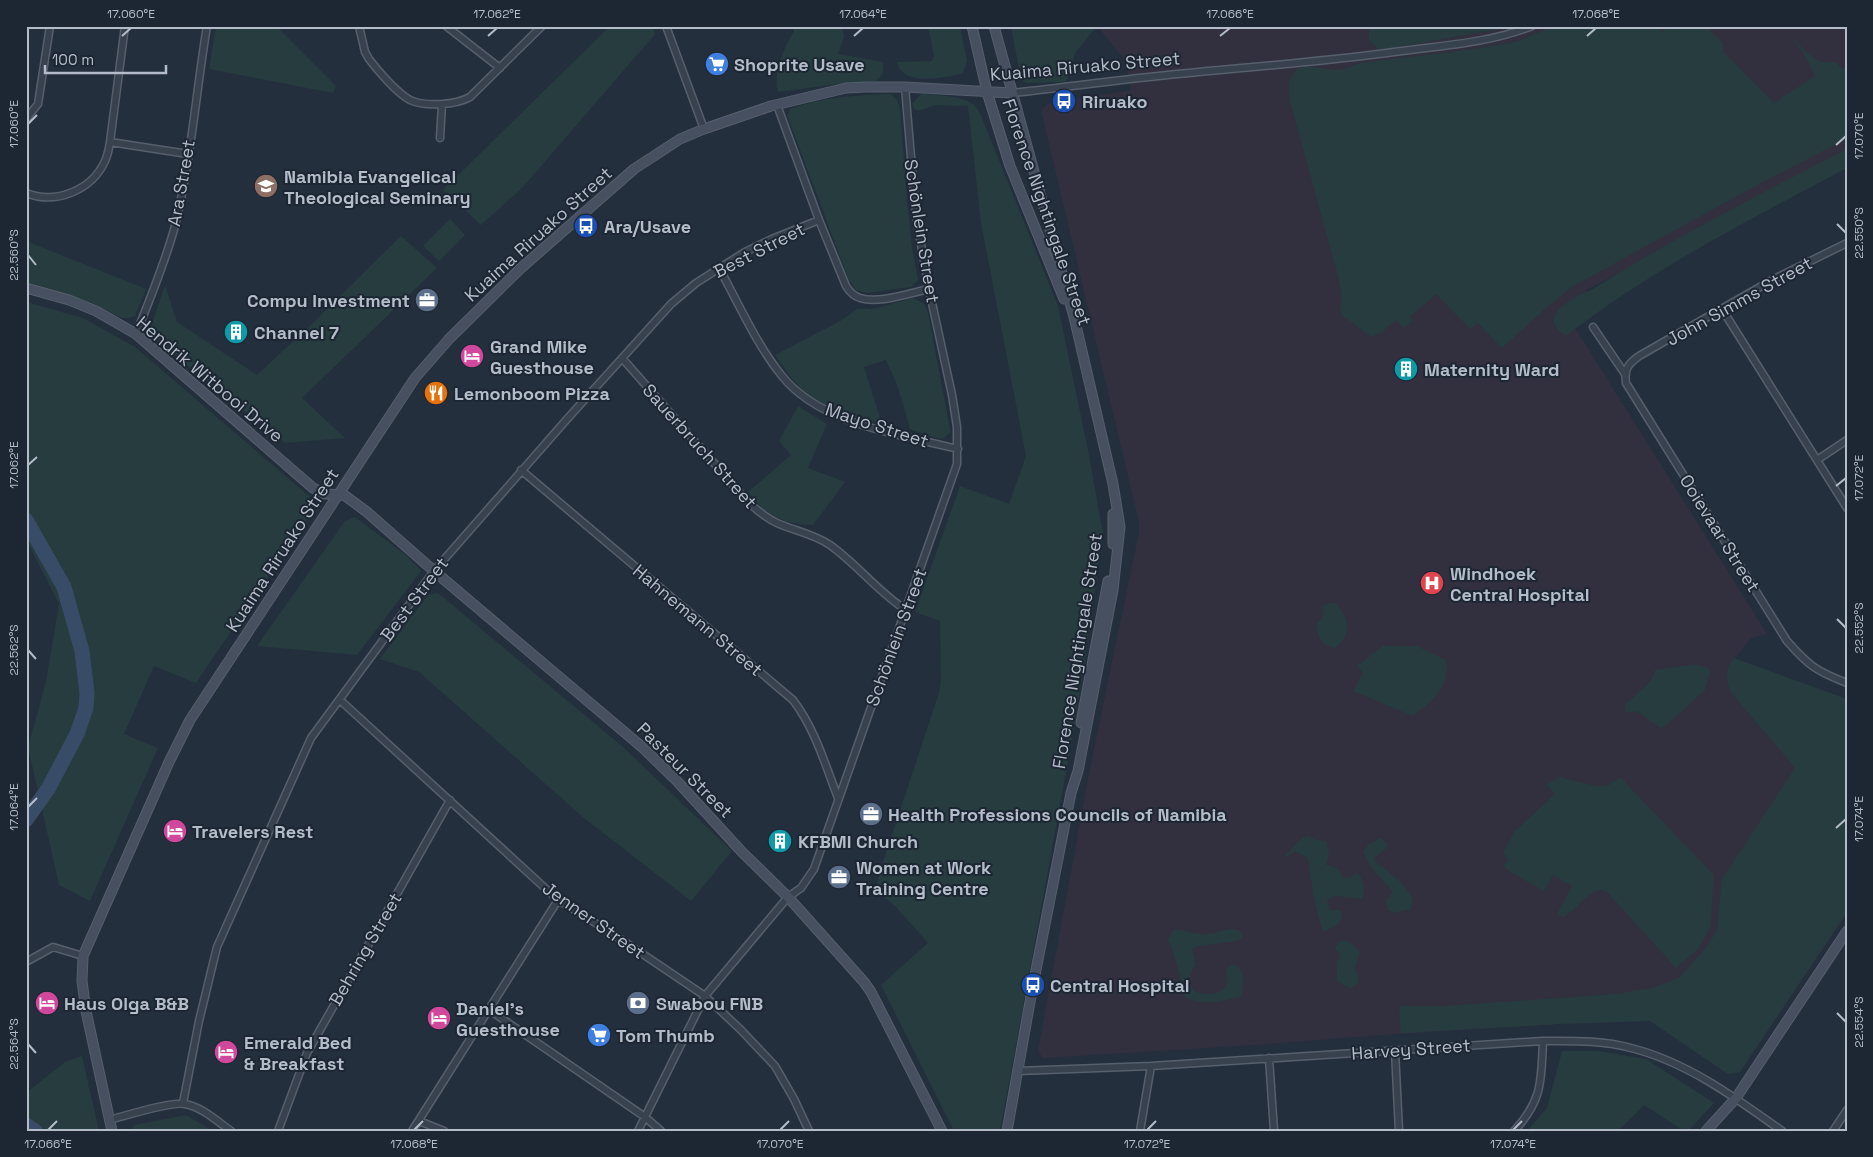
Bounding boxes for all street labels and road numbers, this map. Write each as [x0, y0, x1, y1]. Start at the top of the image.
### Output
street label: Kuaima Riruako Street [989, 46, 1181, 86]
street label: Florence Nightingale Street [997, 96, 1097, 328]
street label: Ara Street [162, 138, 200, 228]
street label: Schönlein Street [899, 158, 945, 304]
street label: Kuaima Riruako Street [459, 162, 617, 306]
street label: Best Street [709, 217, 809, 283]
street label: John Simms Street [1662, 251, 1816, 351]
street label: Hendrik Witbooi Drive [132, 311, 288, 447]
street label: Sauerbruch Street [638, 379, 762, 513]
street label: Mayo Street [822, 397, 932, 453]
street label: Kuaima Riruako Street [220, 464, 344, 636]
street label: Ooievaar Street [1675, 470, 1765, 596]
street label: Florence Nightingale Street [1047, 531, 1107, 771]
street label: Best Street [375, 552, 453, 646]
street label: Hahnemann Street [628, 559, 768, 681]
street label: Schönlein Street [860, 565, 932, 709]
street label: Pasteur Street [632, 717, 738, 823]
street label: Jenner Street [538, 876, 650, 964]
street label: Behring Street [323, 888, 407, 1010]
street label: Harvey Street [1351, 1033, 1471, 1065]

